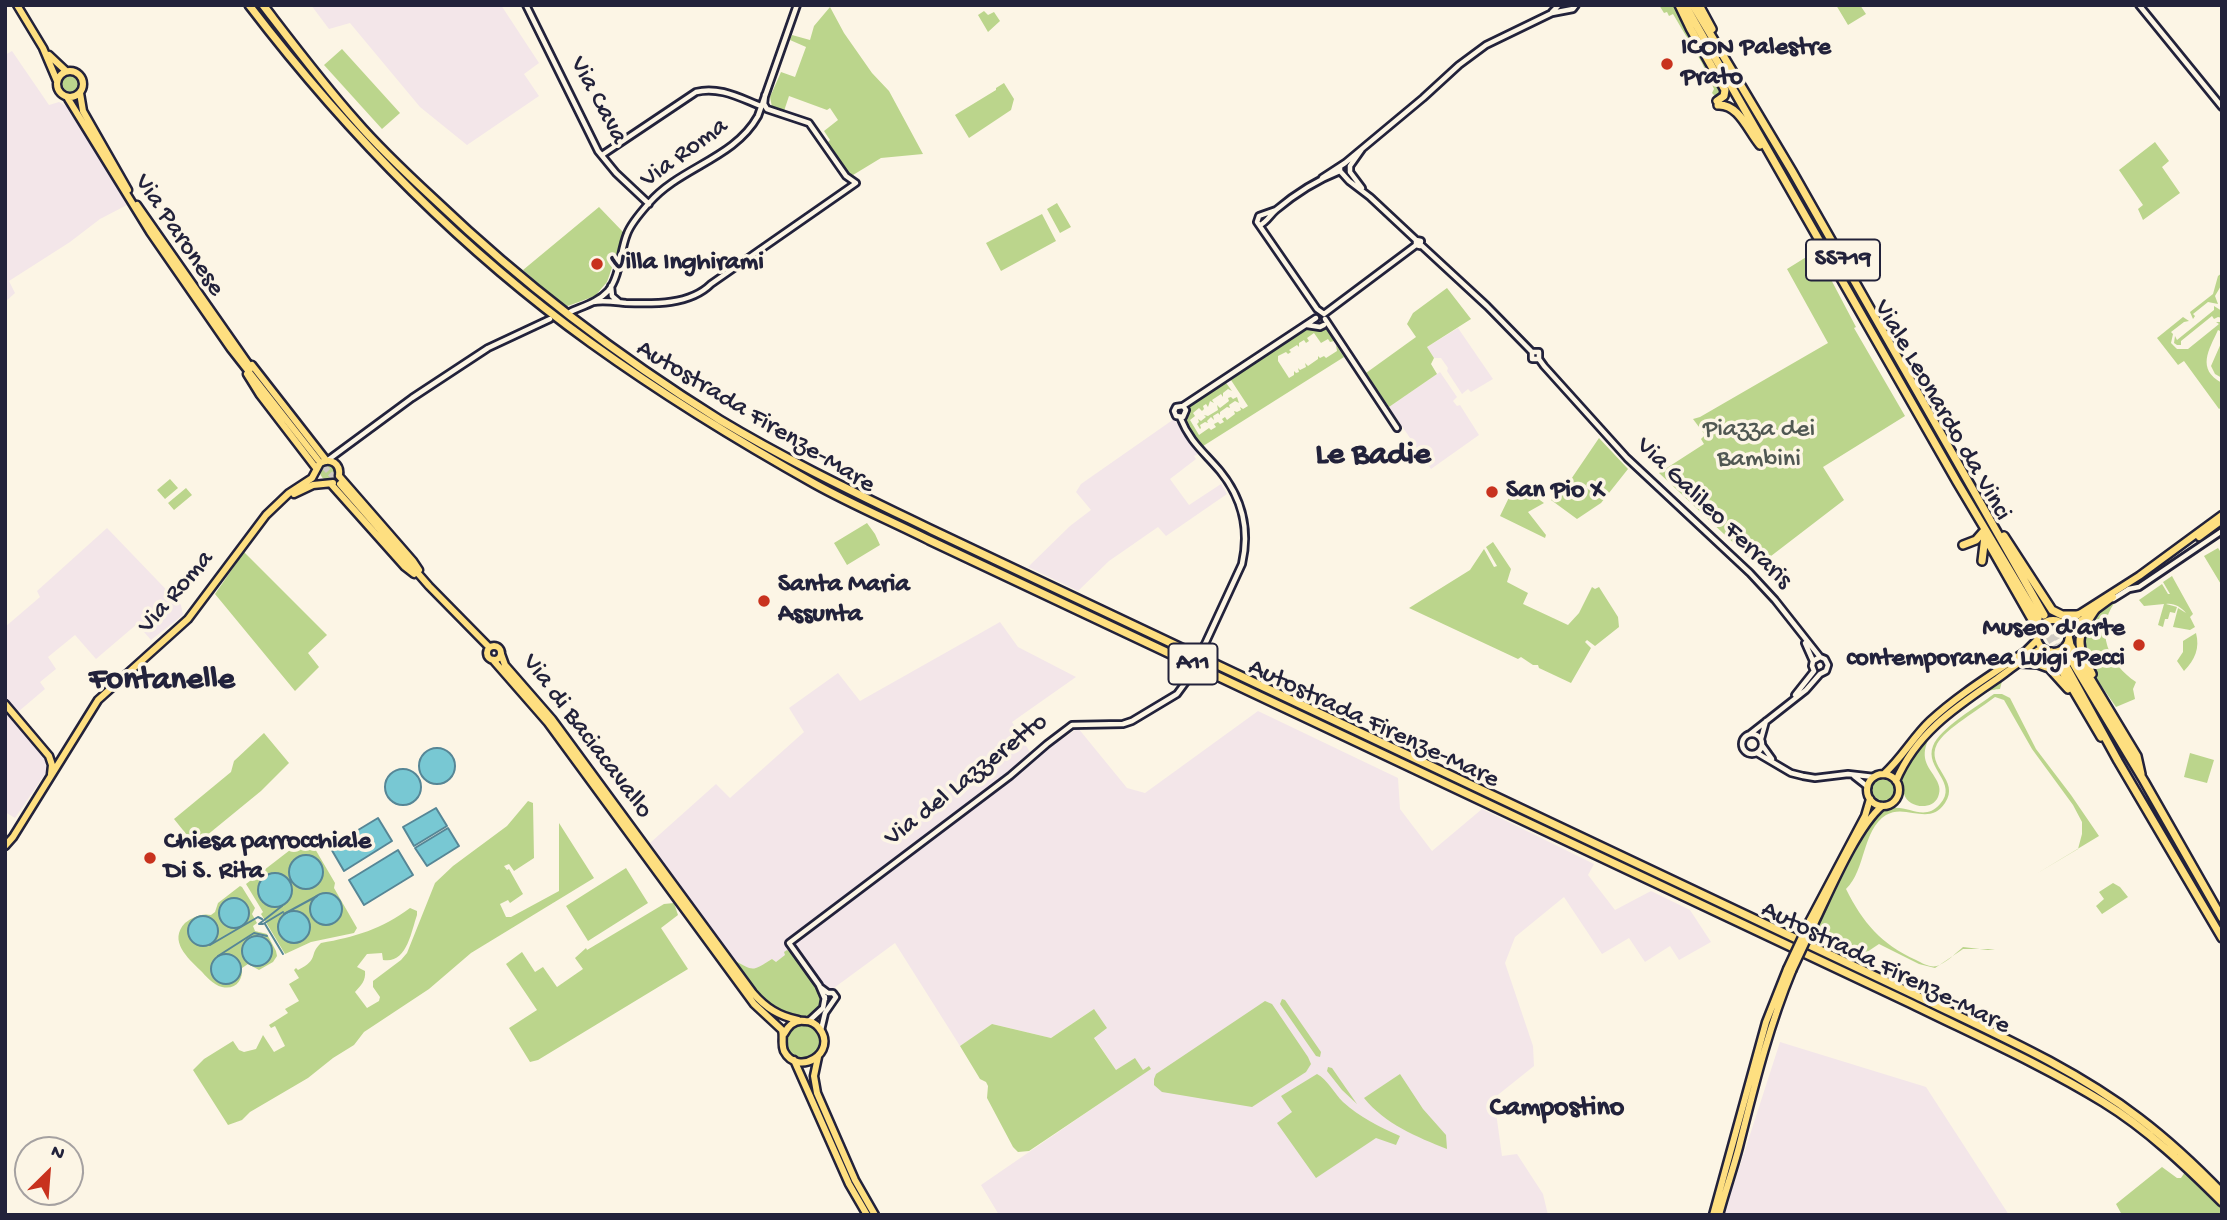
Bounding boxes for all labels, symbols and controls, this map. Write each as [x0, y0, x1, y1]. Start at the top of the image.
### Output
place label: ICON Palestre Prato [1681, 33, 1831, 94]
street label: Via Cava [561, 52, 633, 150]
marker: ICON Palestre Prato [1659, 56, 1675, 72]
street label: Via Roma [635, 112, 735, 196]
street label: Via Paronese [126, 169, 230, 303]
road number: SS719 [1806, 240, 1880, 281]
place label: Villa Inghirami [611, 248, 764, 280]
marker: Villa Inghirami [589, 256, 605, 272]
street label: Viale Leonardo da Vinci [1865, 295, 2017, 527]
street label: Autostrada Firenze-Mare [630, 334, 880, 502]
park label: Piazza dei Bambini [1703, 415, 1815, 476]
street label: Via Galileo Ferraris [1628, 431, 1798, 597]
district label: Le Badie [1315, 437, 1431, 477]
place label: San Pio X [1506, 476, 1604, 508]
marker: San Pio X [1484, 484, 1500, 500]
street label: Via Roma [132, 545, 222, 641]
place label: Santa Maria Assunta [778, 570, 910, 632]
marker: Santa Maria Assunta [756, 593, 772, 609]
place label: Museo d'arte contemporanea Luigi Pecci [1847, 614, 2125, 676]
marker: Museo d'arte contemporanea Luigi Pecci [2131, 637, 2147, 653]
road number: A11 [1168, 644, 1218, 684]
street label: Via di Baciacavallo [514, 648, 658, 826]
street label: Autostrada Firenze-Mare [1243, 653, 1503, 797]
district label: Fontanelle [89, 662, 235, 702]
street label: Via del Lazzeretto [879, 707, 1055, 855]
place label: Chiesa parrocchiale Di S. Rita [164, 827, 371, 888]
marker: Chiesa parrocchiale Di S. Rita [142, 850, 158, 866]
street label: Autostrada Firenze-Mare [1755, 895, 2015, 1043]
district label: Campostino [1490, 1093, 1624, 1127]
north arrow [14, 1136, 84, 1206]
text: N [47, 1140, 68, 1166]

